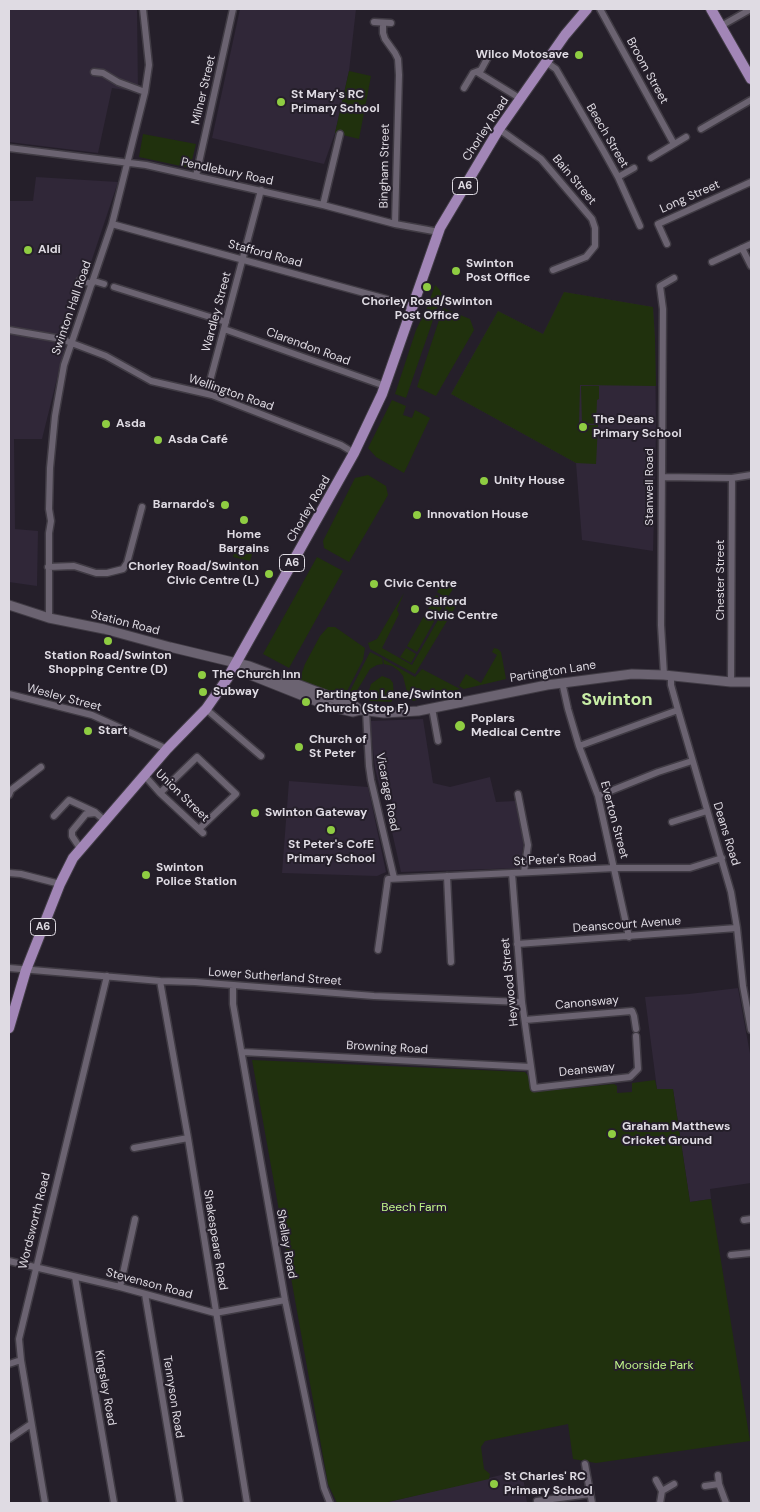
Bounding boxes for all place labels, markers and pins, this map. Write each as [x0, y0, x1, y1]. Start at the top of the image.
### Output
place label: Wilco Motosave [476, 48, 569, 62]
marker: Wilco Motosave [573, 49, 585, 61]
place label: St Mary's RC Primary School [291, 88, 380, 116]
marker: St Mary's RC Primary School [275, 96, 287, 108]
place label: Aldi [38, 243, 61, 257]
marker: Aldi [22, 244, 34, 256]
place label: Swinton Post Office [466, 257, 530, 285]
marker: Swinton Post Office [450, 265, 462, 277]
marker: Chorley Road/Swinton Post Office [421, 281, 433, 293]
place label: Chorley Road/Swinton Post Office [362, 295, 492, 323]
place label: The Deans Primary School [593, 413, 682, 441]
place label: Asda [116, 417, 146, 431]
marker: Asda [100, 418, 112, 430]
marker: The Deans Primary School [577, 421, 589, 433]
place label: Asda Café [168, 433, 228, 447]
marker: Asda Café [152, 434, 164, 446]
place label: Unity House [494, 474, 565, 488]
marker: Unity House [478, 475, 490, 487]
place label: Barnardo's [153, 498, 215, 512]
marker: Barnardo's [219, 499, 231, 511]
place label: Innovation House [427, 508, 528, 522]
marker: Innovation House [411, 509, 423, 521]
marker: Home Bargains [238, 514, 250, 526]
place label: Home Bargains [219, 528, 269, 556]
place label: Chorley Road/Swinton Civic Centre (L) [128, 560, 259, 588]
marker: Chorley Road/Swinton Civic Centre (L) [263, 568, 275, 580]
place label: Civic Centre [384, 577, 457, 591]
marker: Civic Centre [368, 578, 380, 590]
place label: Salford Civic Centre [425, 595, 498, 623]
marker: Salford Civic Centre [409, 603, 421, 615]
marker: Station Road/Swinton Shopping Centre (D) [102, 635, 114, 647]
place label: Station Road/Swinton Shopping Centre (D) [44, 649, 172, 677]
place label: The Church Inn [212, 668, 301, 682]
marker: The Church Inn [196, 669, 208, 681]
place label: Subway [213, 685, 259, 699]
marker: Subway [197, 686, 209, 698]
place label: Partington Lane/Swinton Church (Stop F) [316, 688, 462, 716]
marker: Partington Lane/Swinton Church (Stop F) [300, 696, 312, 708]
place label: Poplars Medical Centre [471, 712, 561, 740]
marker: Poplars Medical Centre [453, 719, 467, 733]
place label: Start [98, 724, 128, 738]
marker: Start [82, 725, 94, 737]
place label: Church of St Peter [309, 733, 367, 761]
marker: Church of St Peter [293, 741, 305, 753]
place label: Swinton Gateway [265, 806, 367, 820]
marker: Swinton Gateway [249, 807, 261, 819]
marker: St Peter's CofE Primary School [325, 824, 337, 836]
place label: St Peter's CofE Primary School [287, 838, 375, 866]
place label: Swinton Police Station [156, 861, 237, 889]
marker: Swinton Police Station [140, 869, 152, 881]
place label: Graham Matthews Cricket Ground [622, 1120, 730, 1148]
marker: Graham Matthews Cricket Ground [606, 1128, 618, 1140]
place label: St Charles' RC Primary School [504, 1470, 593, 1498]
marker: St Charles' RC Primary School [488, 1478, 500, 1490]

